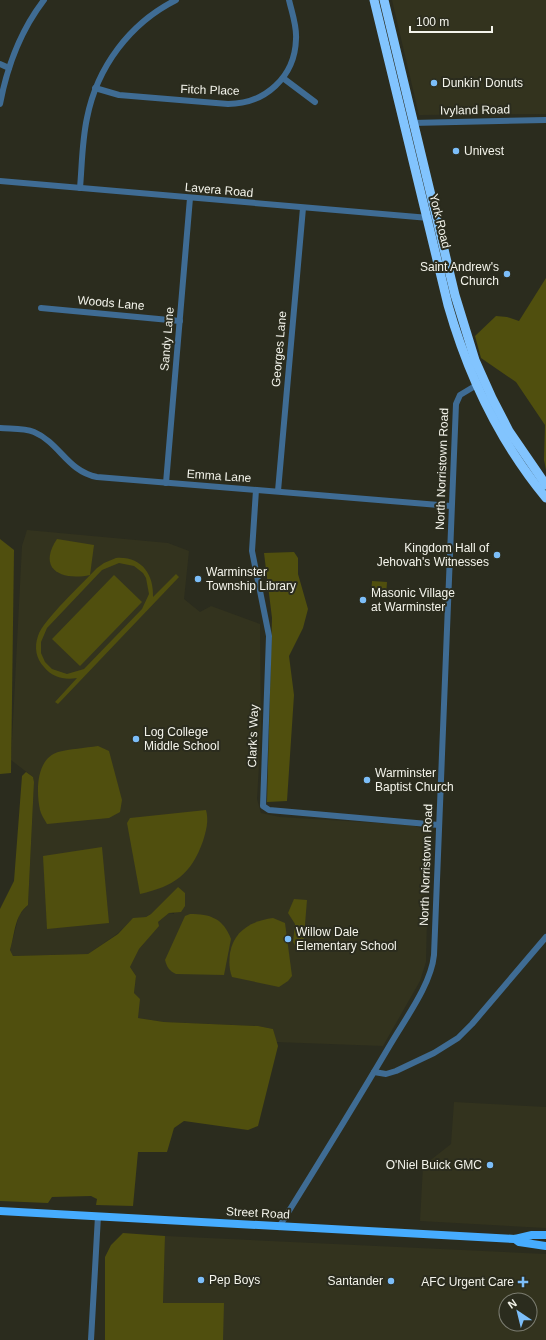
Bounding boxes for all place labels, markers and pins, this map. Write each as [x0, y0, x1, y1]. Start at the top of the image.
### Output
place label: Dunkin' Donuts [442, 76, 523, 90]
marker: Dunkin' Donuts [429, 78, 439, 88]
place label: Univest [464, 144, 505, 158]
marker: Univest [451, 146, 461, 156]
place label: Saint Andrew's Church [420, 260, 499, 288]
marker: Saint Andrew's Church [502, 269, 512, 279]
place label: Kingdom Hall of Jehovah's Witnesses [377, 541, 490, 569]
marker: Kingdom Hall of Jehovah's Witnesses [492, 550, 502, 560]
place label: Warminster Township Library [206, 565, 296, 593]
marker: Warminster Township Library [193, 574, 203, 584]
place label: Masonic Village at Warminster [371, 586, 455, 614]
marker: Masonic Village at Warminster [358, 595, 368, 605]
place label: Log College Middle School [144, 725, 219, 753]
marker: Log College Middle School [131, 734, 141, 744]
place label: Warminster Baptist Church [375, 766, 454, 794]
marker: Warminster Baptist Church [362, 775, 372, 785]
place label: Willow Dale Elementary School [296, 925, 397, 953]
marker: Willow Dale Elementary School [283, 934, 293, 944]
place label: O'Niel Buick GMC [386, 1158, 482, 1172]
marker: O'Niel Buick GMC [485, 1160, 495, 1170]
place label: Pep Boys [209, 1273, 260, 1287]
place label: Santander [328, 1274, 383, 1288]
marker: Pep Boys [196, 1275, 206, 1285]
place label: AFC Urgent Care [421, 1275, 514, 1289]
marker: Santander [386, 1276, 396, 1286]
marker: AFC Urgent Care [517, 1276, 529, 1288]

